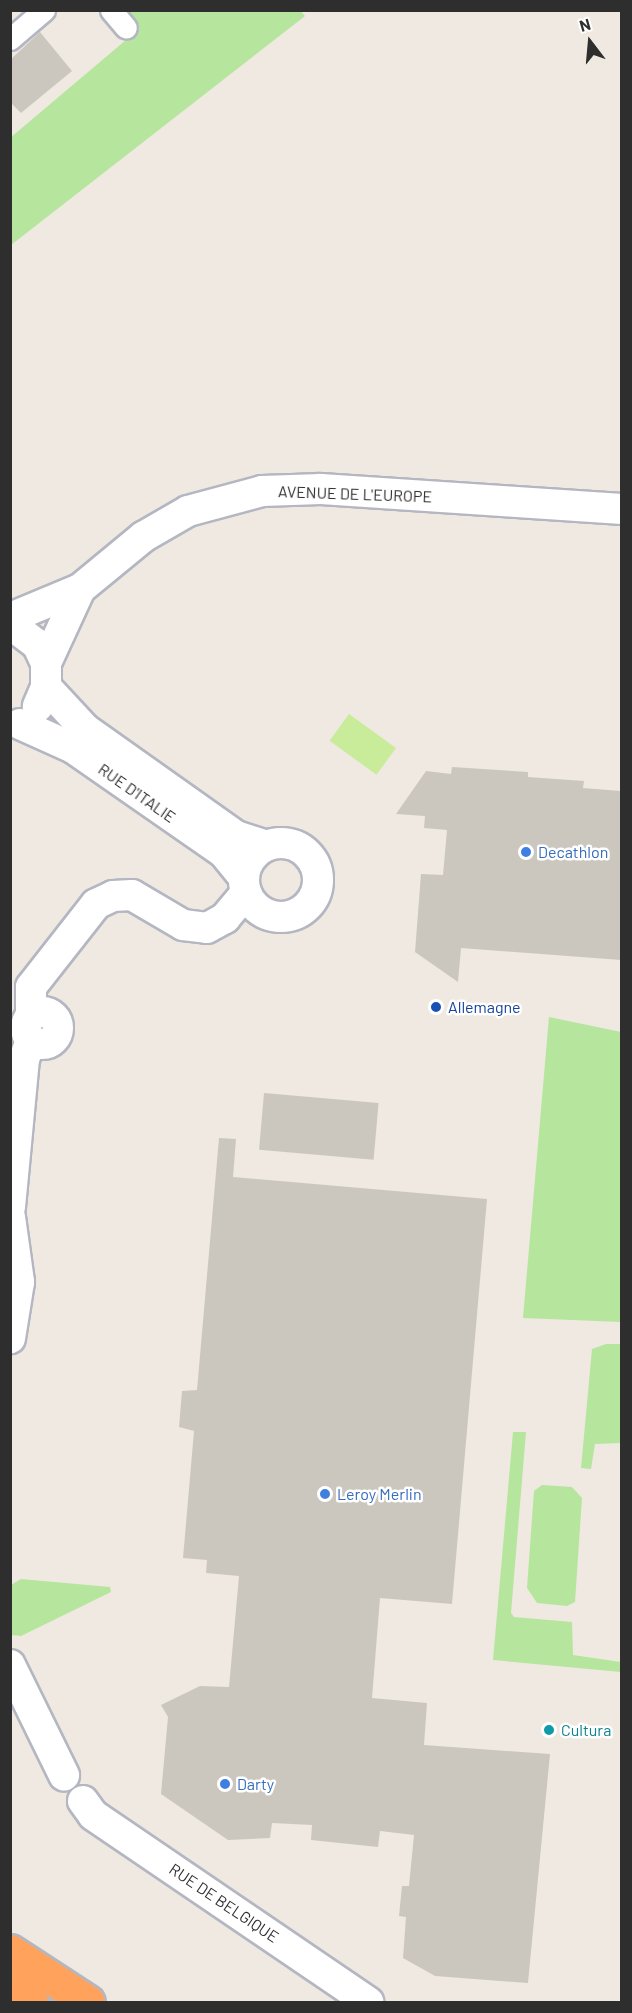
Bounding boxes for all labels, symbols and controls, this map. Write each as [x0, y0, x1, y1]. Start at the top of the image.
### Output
north arrow [560, 12, 620, 72]
text: N [577, 14, 593, 35]
street label: AVENUE DE L'EUROPE [278, 482, 432, 506]
street label: RUE D'ITALIE [95, 759, 179, 827]
place label: Decathlon [538, 842, 608, 862]
marker: Decathlon [519, 845, 533, 859]
place label: Allemagne [448, 997, 521, 1017]
marker: Allemagne [429, 1000, 443, 1014]
place label: Leroy Merlin [337, 1484, 422, 1504]
marker: Leroy Merlin [318, 1487, 332, 1501]
place label: Cultura [561, 1720, 611, 1740]
marker: Cultura [542, 1723, 556, 1737]
place label: Darty [237, 1774, 274, 1794]
marker: Darty [218, 1777, 232, 1791]
street label: RUE DE BELGIQUE [166, 1859, 282, 1947]

